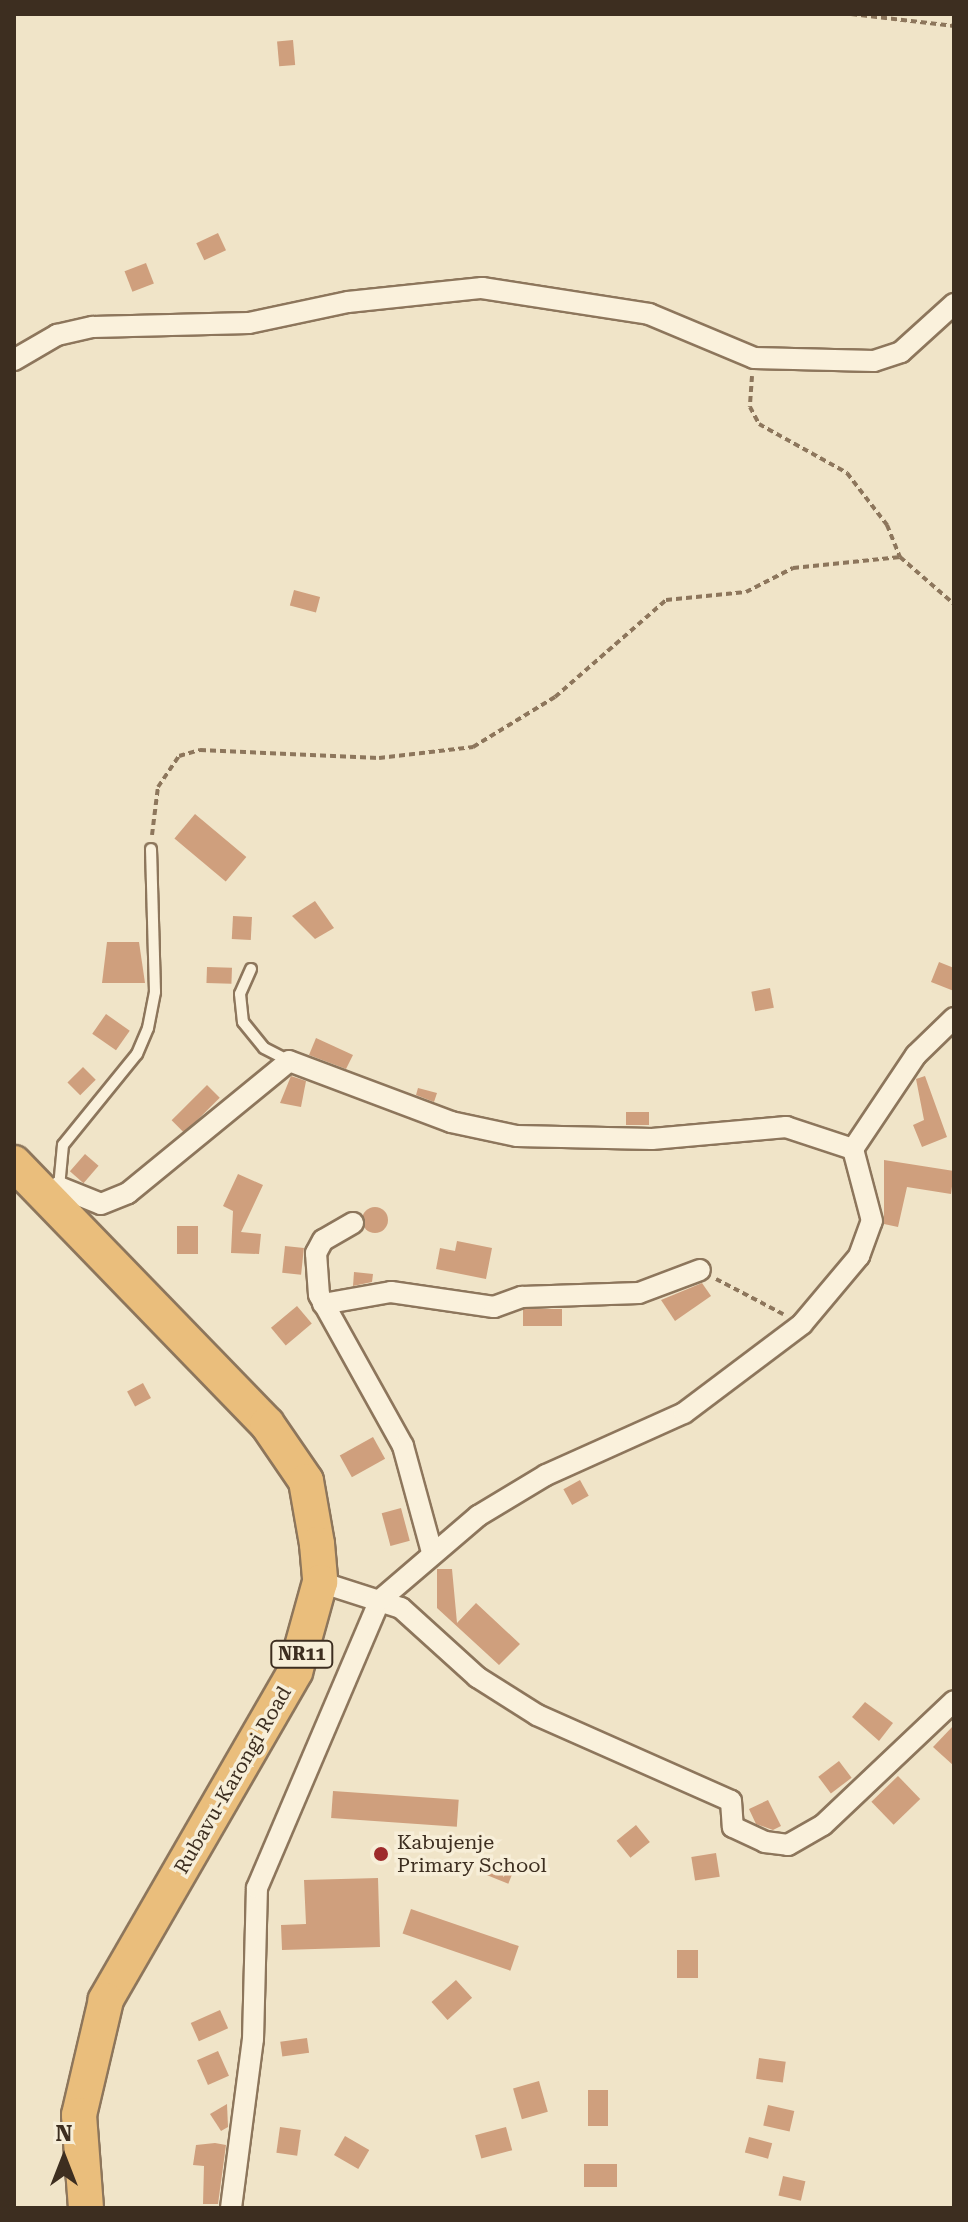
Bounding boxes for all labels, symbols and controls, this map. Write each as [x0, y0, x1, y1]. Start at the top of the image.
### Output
road number: NR11 [270, 1640, 334, 1668]
street label: Rubavu-Karongi Road [170, 1682, 296, 1878]
place label: Kabujenje Primary School [397, 1830, 547, 1877]
marker: Kabujenje Primary School [372, 1845, 390, 1863]
north arrow [24, 2118, 104, 2198]
text: N [56, 2121, 72, 2146]

